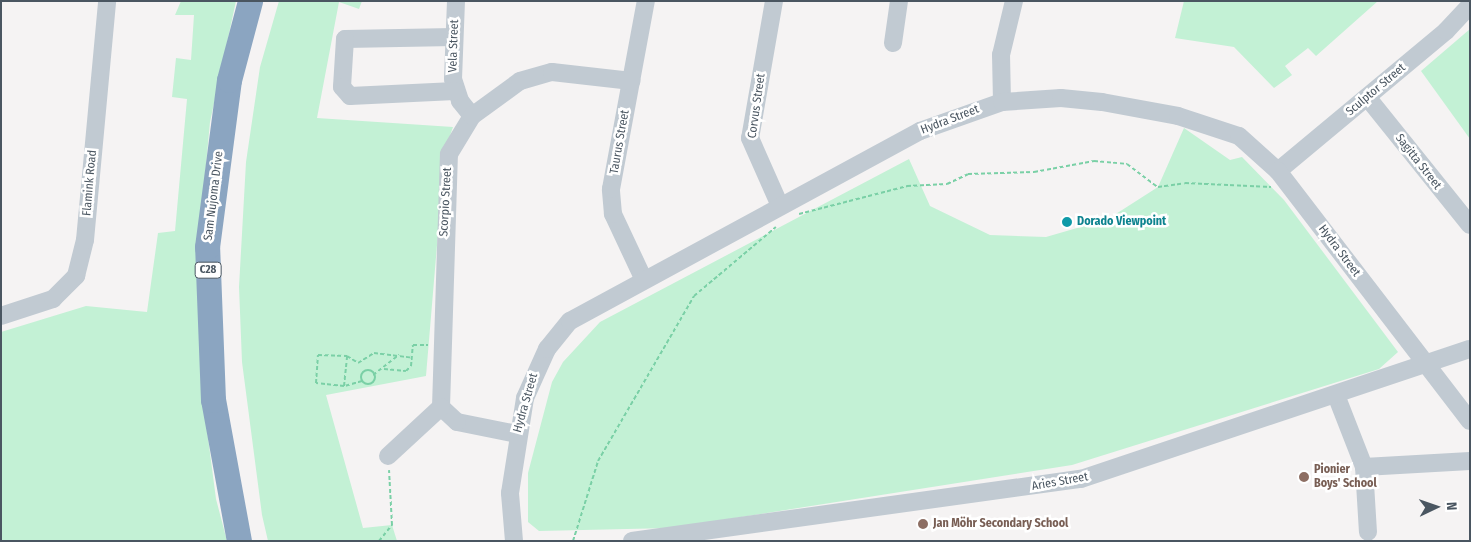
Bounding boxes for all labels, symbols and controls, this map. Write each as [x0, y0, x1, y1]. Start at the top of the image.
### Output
street label: Vela Street [446, 19, 462, 73]
street label: Sculptor Street [1343, 61, 1409, 119]
street label: Corvus Street [745, 73, 769, 139]
street label: Hydra Street [919, 102, 981, 138]
street label: Taurus Street [607, 109, 633, 175]
street label: Sagitta Street [1392, 131, 1444, 193]
street label: Flamink Road [80, 150, 100, 216]
street label: Sam Nujoma Drive [201, 150, 227, 242]
street label: Scorpio Street [437, 167, 455, 237]
place label: Dorado Viewpoint [1077, 215, 1166, 229]
marker: Dorado Viewpoint [1061, 216, 1073, 228]
street label: Hydra Street [1315, 222, 1363, 280]
road number: C28 [194, 262, 222, 278]
street label: Hydra Street [511, 372, 541, 434]
place label: Pionier Boys' School [1314, 463, 1377, 491]
street label: Aries Street [1031, 470, 1089, 494]
marker: Pionier Boys' School [1298, 471, 1310, 483]
north arrow [1411, 482, 1461, 532]
text: N [1443, 502, 1460, 511]
place label: Jan Möhr Secondary School [933, 517, 1068, 531]
marker: Jan Möhr Secondary School [917, 518, 929, 530]

